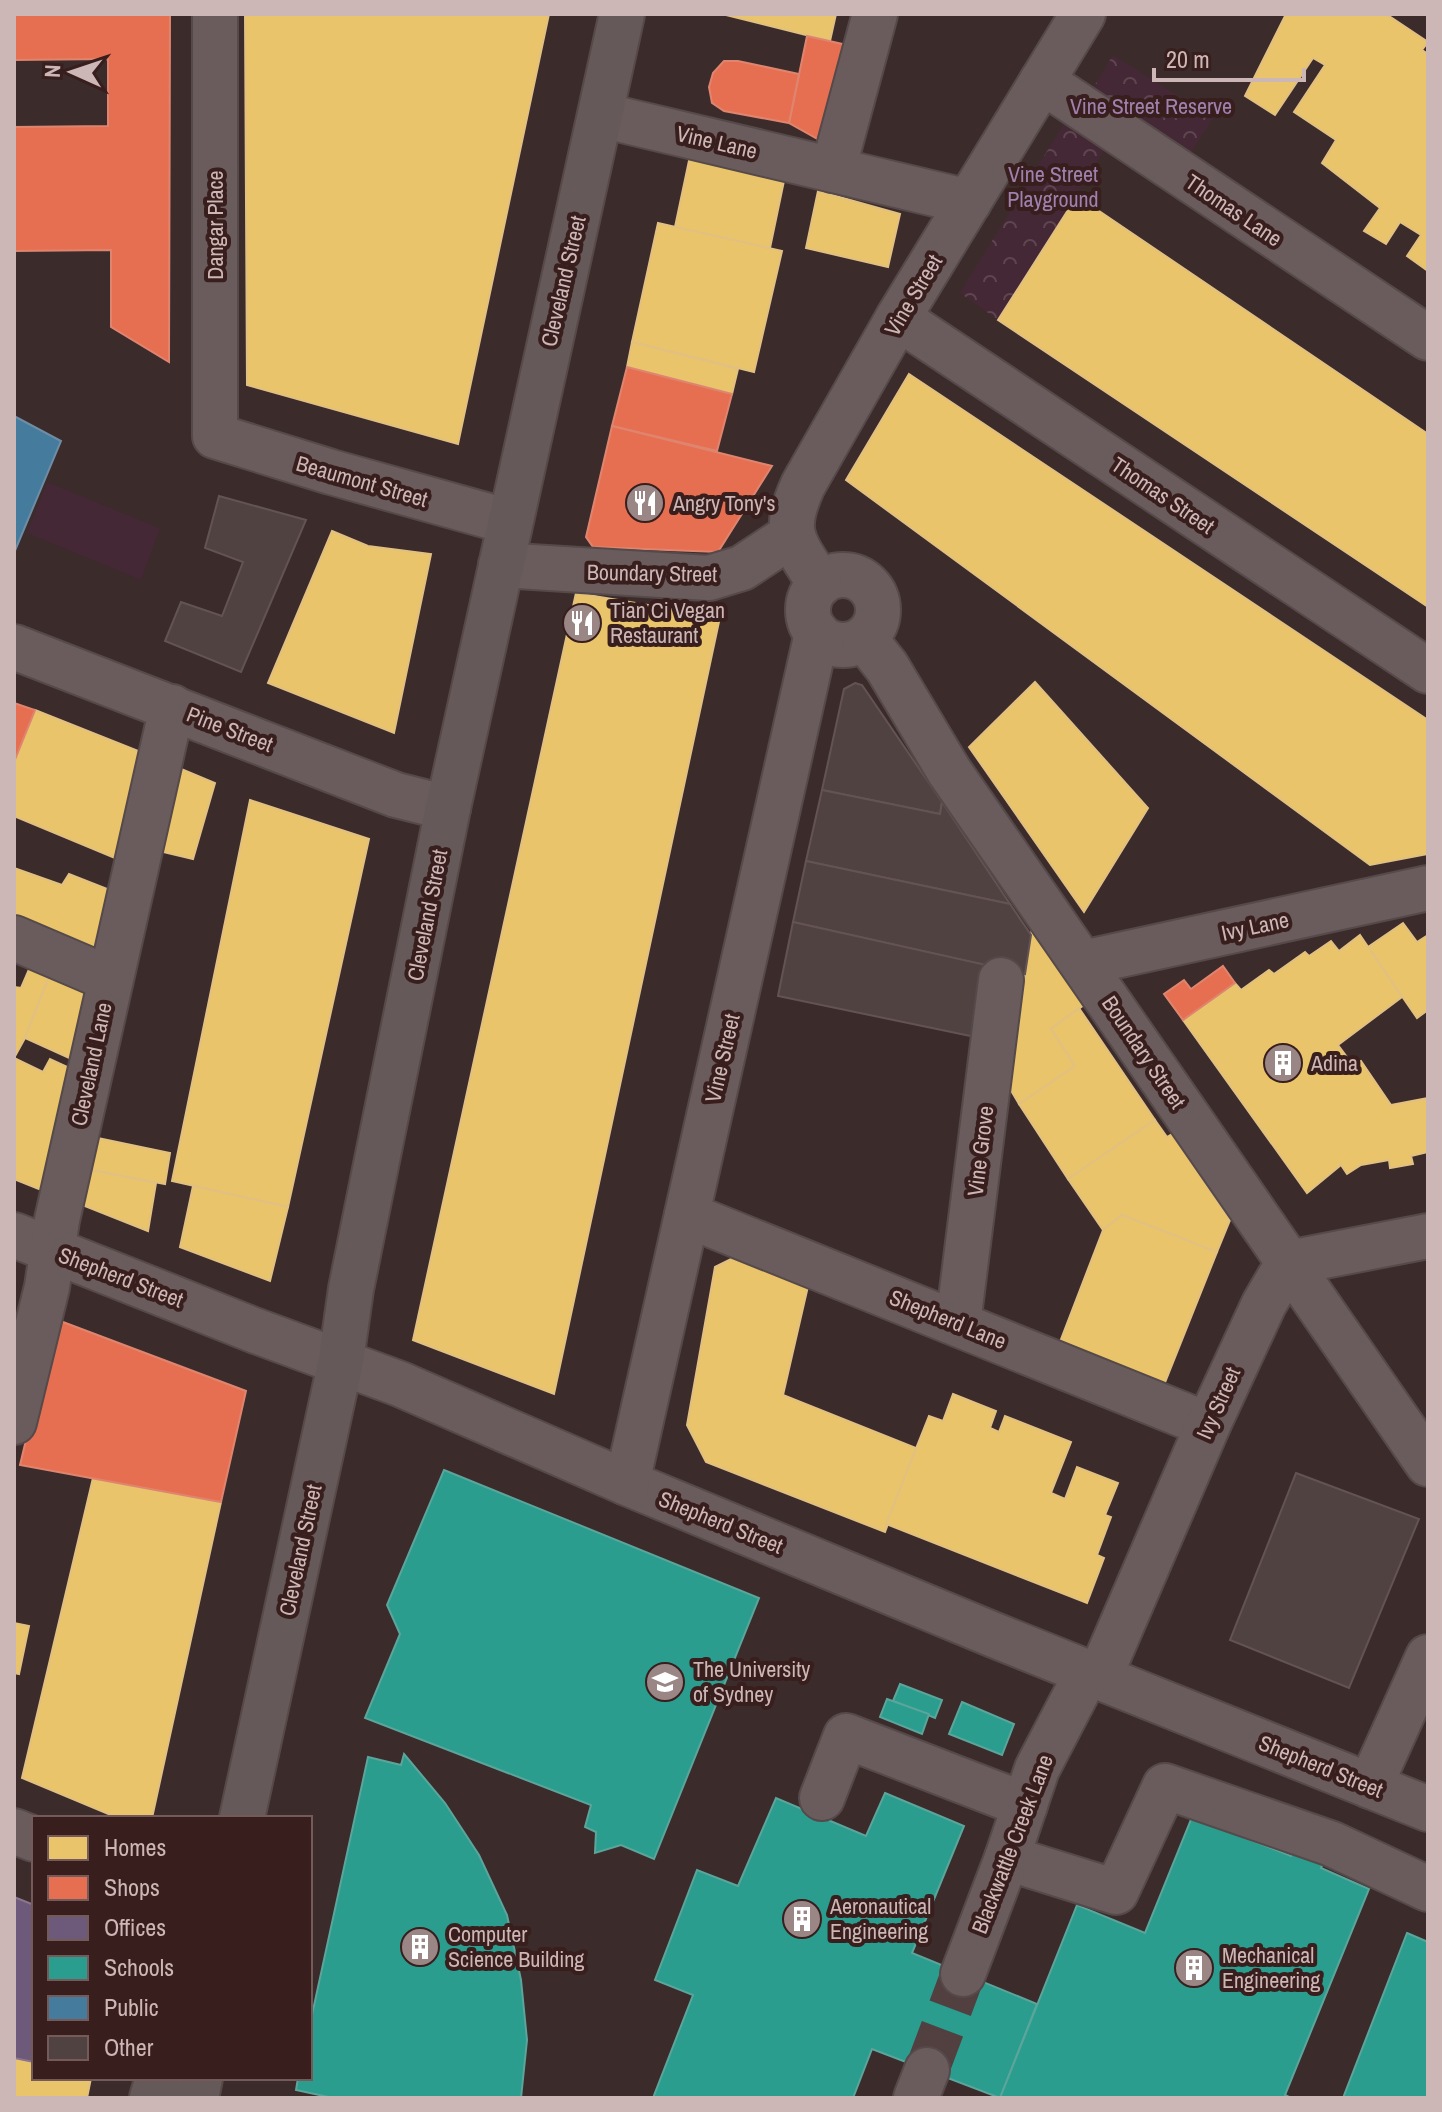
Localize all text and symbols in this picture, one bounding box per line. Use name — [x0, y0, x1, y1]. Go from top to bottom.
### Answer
north arrow — [32, 32, 112, 112]
scale bar — [1154, 32, 1304, 82]
text: 20 m — [1166, 43, 1210, 75]
text: N — [37, 64, 67, 78]
park label: Vine Street Reserve — [1070, 91, 1232, 121]
street label: Vine Lane — [674, 118, 760, 166]
park label: Vine Street Playground — [1007, 159, 1099, 214]
street label: Thomas Lane — [1180, 167, 1288, 253]
street label: Dangar Place — [200, 170, 230, 280]
street label: Cleveland Street — [533, 213, 593, 349]
street label: Vine Street — [877, 249, 949, 341]
street label: Beaumont Street — [293, 448, 431, 514]
street label: Thomas Street — [1106, 449, 1220, 541]
restaurant icon: Angry Tony's — [624, 482, 666, 524]
place label: Angry Tony's — [672, 488, 775, 518]
street label: Boundary Street — [587, 557, 717, 589]
place label: Tian Ci Vegan Restaurant — [610, 595, 725, 650]
restaurant icon: Tian Ci Vegan Restaurant — [561, 602, 603, 644]
street label: Pine Street — [182, 699, 278, 759]
street label: Cleveland Street — [400, 847, 454, 983]
street label: Ivy Lane — [1219, 904, 1291, 948]
street label: Boundary Street — [1095, 990, 1193, 1114]
street label: Cleveland Lane — [63, 1000, 119, 1128]
street label: Vine Street — [697, 1011, 747, 1105]
building icon: Adina — [1262, 1042, 1304, 1084]
place label: Adina — [1310, 1048, 1358, 1078]
street label: Vine Grove — [960, 1104, 1000, 1198]
street label: Shepherd Street — [54, 1239, 188, 1315]
street label: Shepherd Lane — [885, 1282, 1011, 1356]
street label: Ivy Street — [1189, 1362, 1247, 1444]
street label: Cleveland Street — [271, 1482, 329, 1618]
street label: Shepherd Street — [654, 1483, 788, 1561]
place label: The University of Sydney — [693, 1654, 810, 1709]
school or university icon: The University of Sydney — [644, 1661, 686, 1703]
street label: Shepherd Street — [1254, 1727, 1388, 1805]
street label: Blackwattle Creek Lane — [964, 1750, 1060, 1938]
legend — [32, 1816, 312, 2080]
text: Homes — [104, 1831, 166, 1863]
text: Shops — [104, 1871, 160, 1903]
place label: Aeronautical Engineering — [829, 1891, 931, 1946]
building icon: Aeronautical Engineering — [781, 1898, 823, 1940]
text: Offices — [104, 1911, 166, 1943]
place label: Computer Science Building — [448, 1919, 584, 1974]
building icon: Computer Science Building — [399, 1926, 441, 1968]
place label: Mechanical Engineering — [1222, 1940, 1320, 1995]
building icon: Mechanical Engineering — [1173, 1947, 1215, 1989]
text: Schools — [104, 1951, 174, 1983]
text: Public — [104, 1991, 159, 2023]
text: Other — [104, 2031, 154, 2063]

